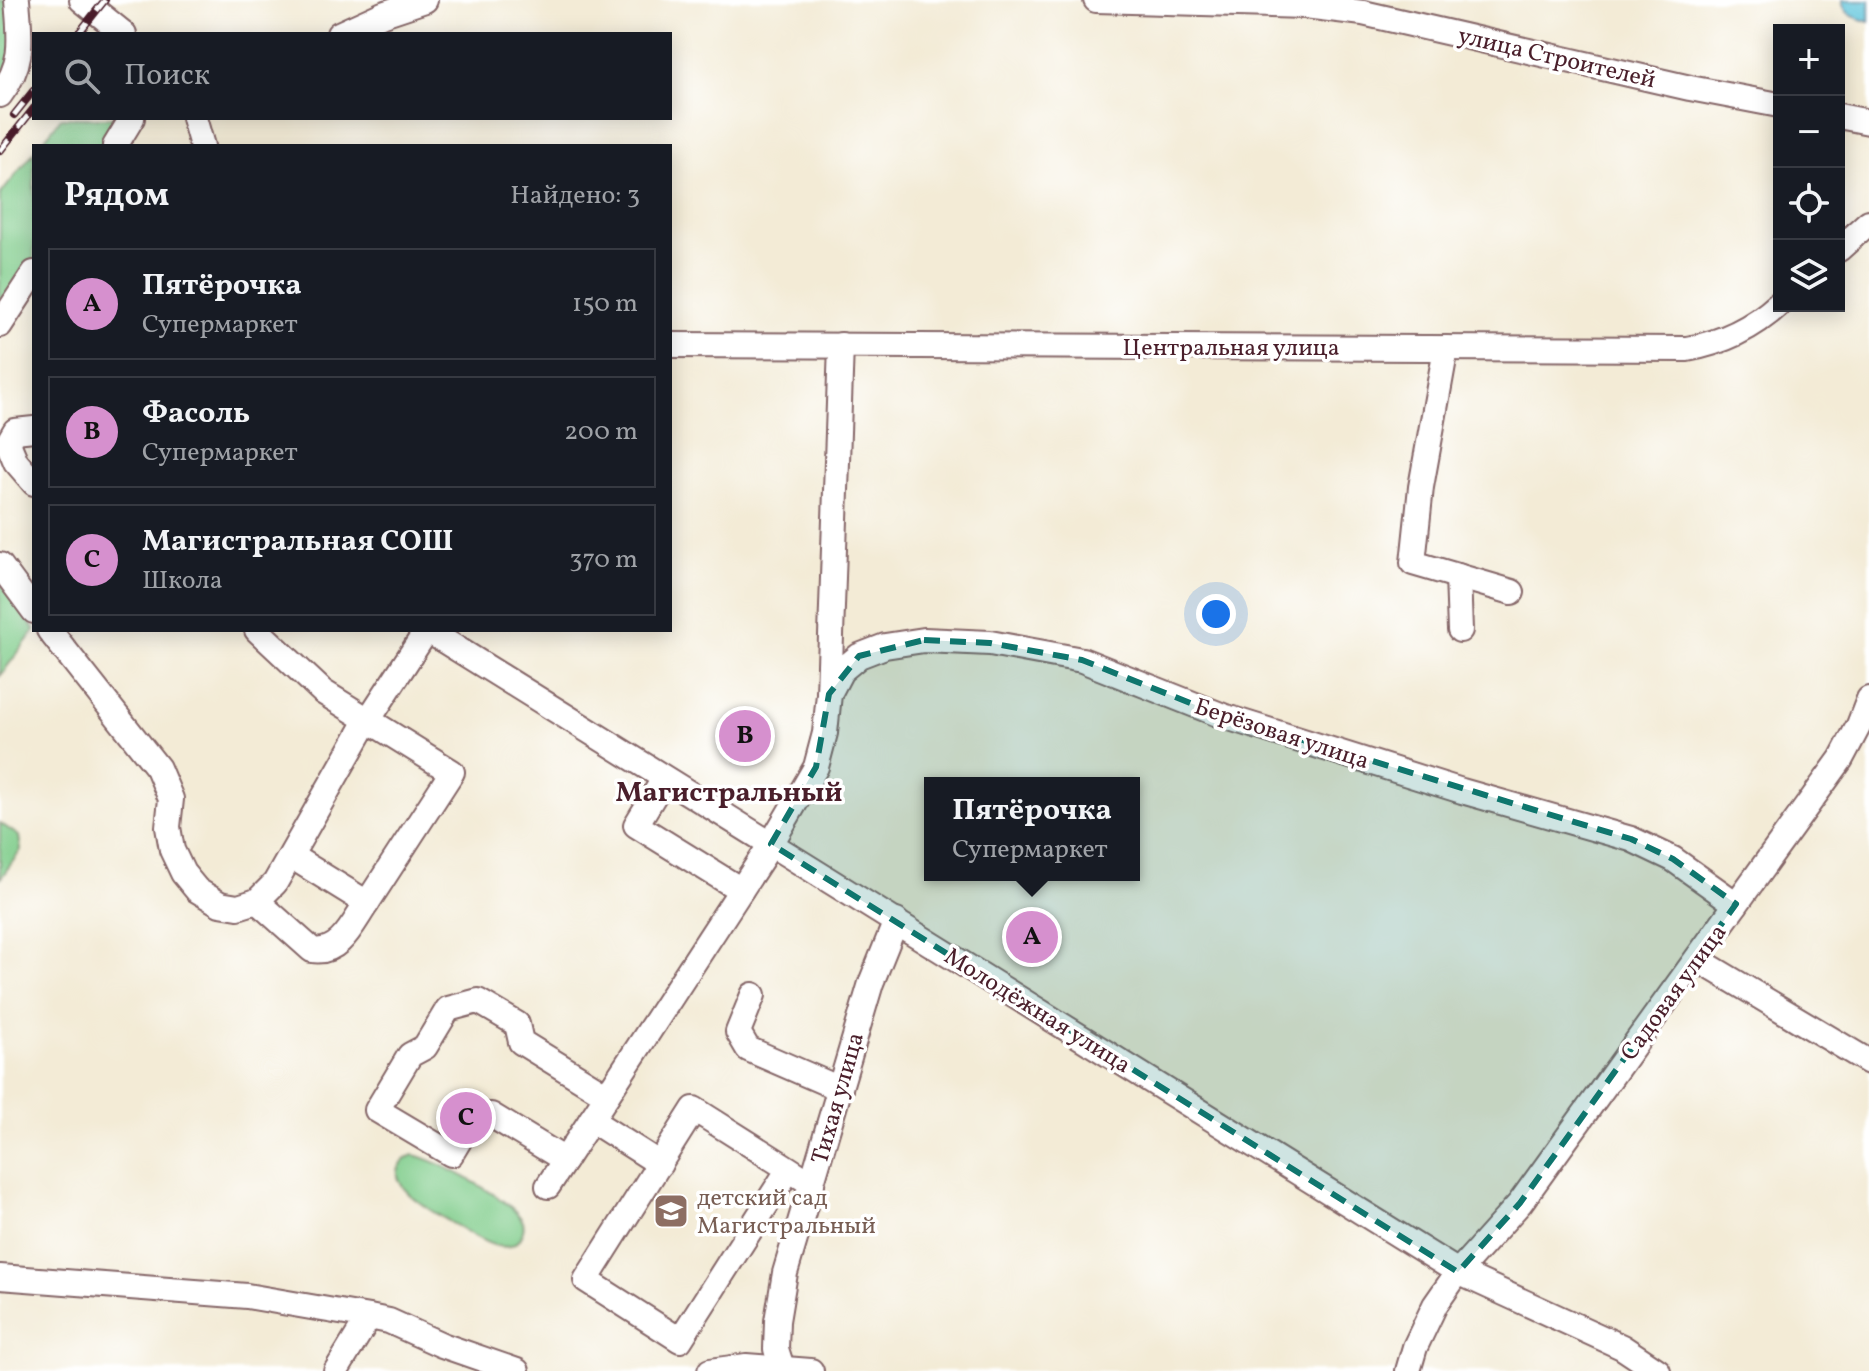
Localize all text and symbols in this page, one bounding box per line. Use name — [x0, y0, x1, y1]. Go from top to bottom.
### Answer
street label: улица Строителей — [1454, 20, 1659, 98]
map controls — [1773, 24, 1845, 312]
button: + — [1773, 24, 1845, 96]
search box — [32, 32, 672, 120]
icon: search — [60, 54, 104, 98]
text: Поиск — [124, 55, 210, 97]
button: − — [1773, 96, 1845, 168]
button: locate — [1773, 168, 1845, 240]
text: Рядом — [64, 173, 169, 220]
text: Найдено: 3 — [510, 178, 640, 214]
button: layers — [1773, 240, 1845, 312]
text: Пятёрочка — [142, 265, 302, 307]
text: A — [83, 286, 101, 322]
text: 150 m — [572, 286, 638, 322]
text: Супермаркет — [142, 307, 298, 343]
street label: Центральная улица — [1122, 332, 1340, 366]
text: Фасоль — [142, 393, 250, 435]
text: B — [83, 414, 101, 450]
text: 200 m — [564, 414, 638, 450]
text: Супермаркет — [142, 435, 298, 471]
text: Магистральная СОШ — [142, 521, 453, 563]
text: C — [84, 542, 100, 578]
text: 370 m — [569, 542, 638, 578]
text: Школа — [142, 563, 223, 599]
your location — [1196, 594, 1236, 634]
street label: Берёзовая улица — [1190, 691, 1373, 779]
pin: B — [719, 706, 771, 766]
district label: Магистральный — [616, 774, 842, 813]
popup — [924, 777, 1140, 881]
text: Пятёрочка — [952, 790, 1112, 832]
text: Супермаркет — [952, 832, 1108, 868]
pin: A — [1006, 907, 1058, 967]
street label: Садовая улица — [1613, 918, 1736, 1068]
street label: Молодёжная улица — [937, 940, 1137, 1083]
street label: Тихая улица — [804, 1029, 874, 1168]
pin: C — [440, 1088, 492, 1148]
place label: детский сад Магистральный — [697, 1182, 876, 1244]
school or university icon: детский сад Магистральный — [652, 1192, 690, 1230]

